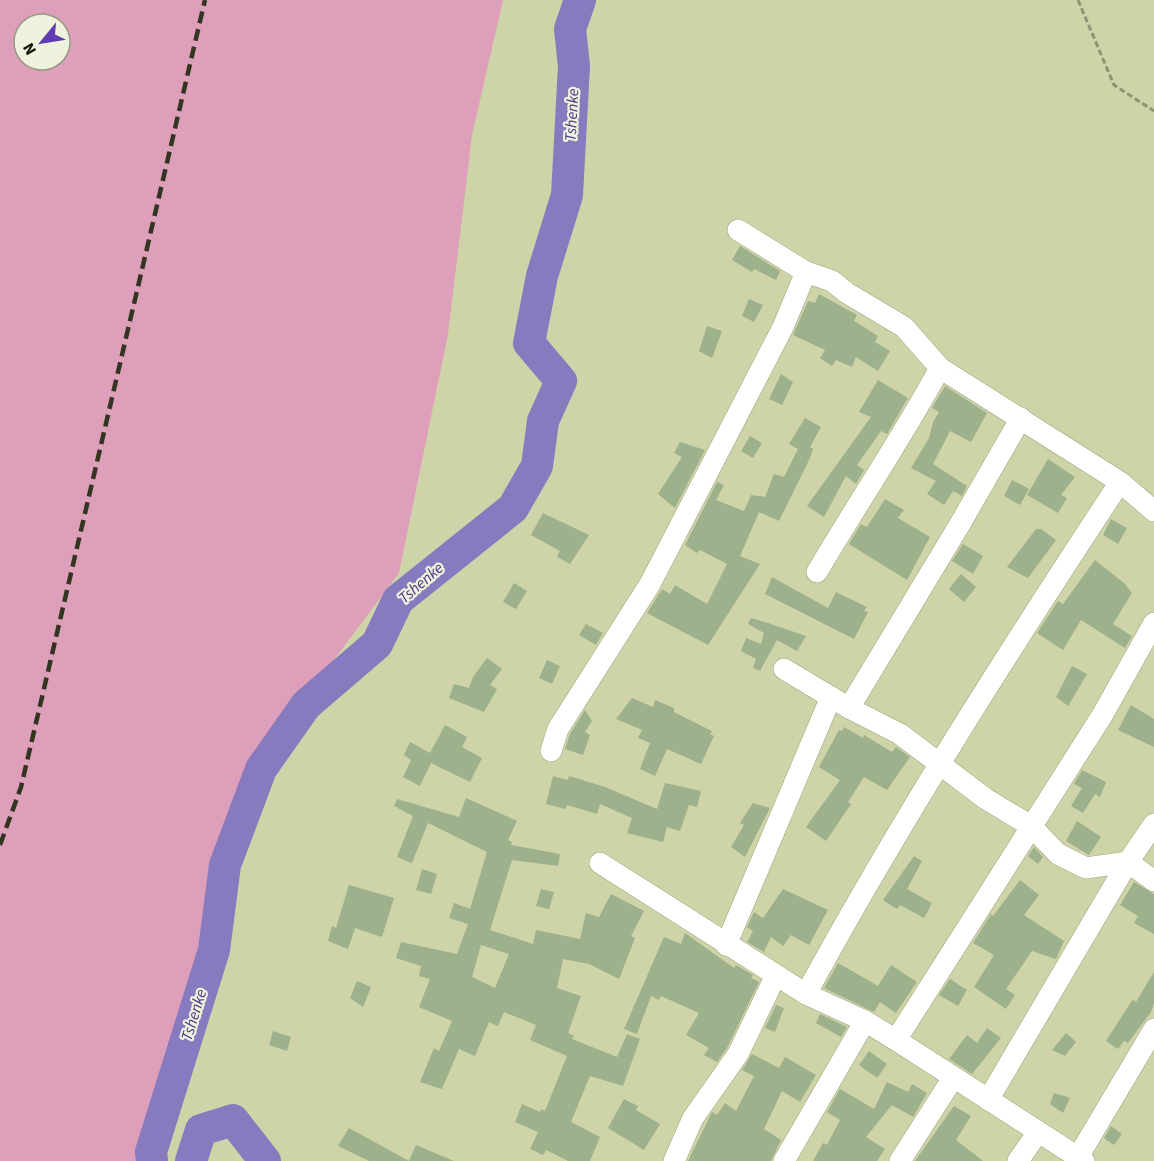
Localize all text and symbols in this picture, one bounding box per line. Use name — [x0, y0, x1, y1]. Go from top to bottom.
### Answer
north arrow — [12, 12, 72, 72]
text: N — [18, 39, 42, 59]
water label: Tshenke — [560, 88, 584, 142]
water label: Tshenke — [394, 557, 448, 609]
water label: Tshenke — [176, 986, 212, 1044]

